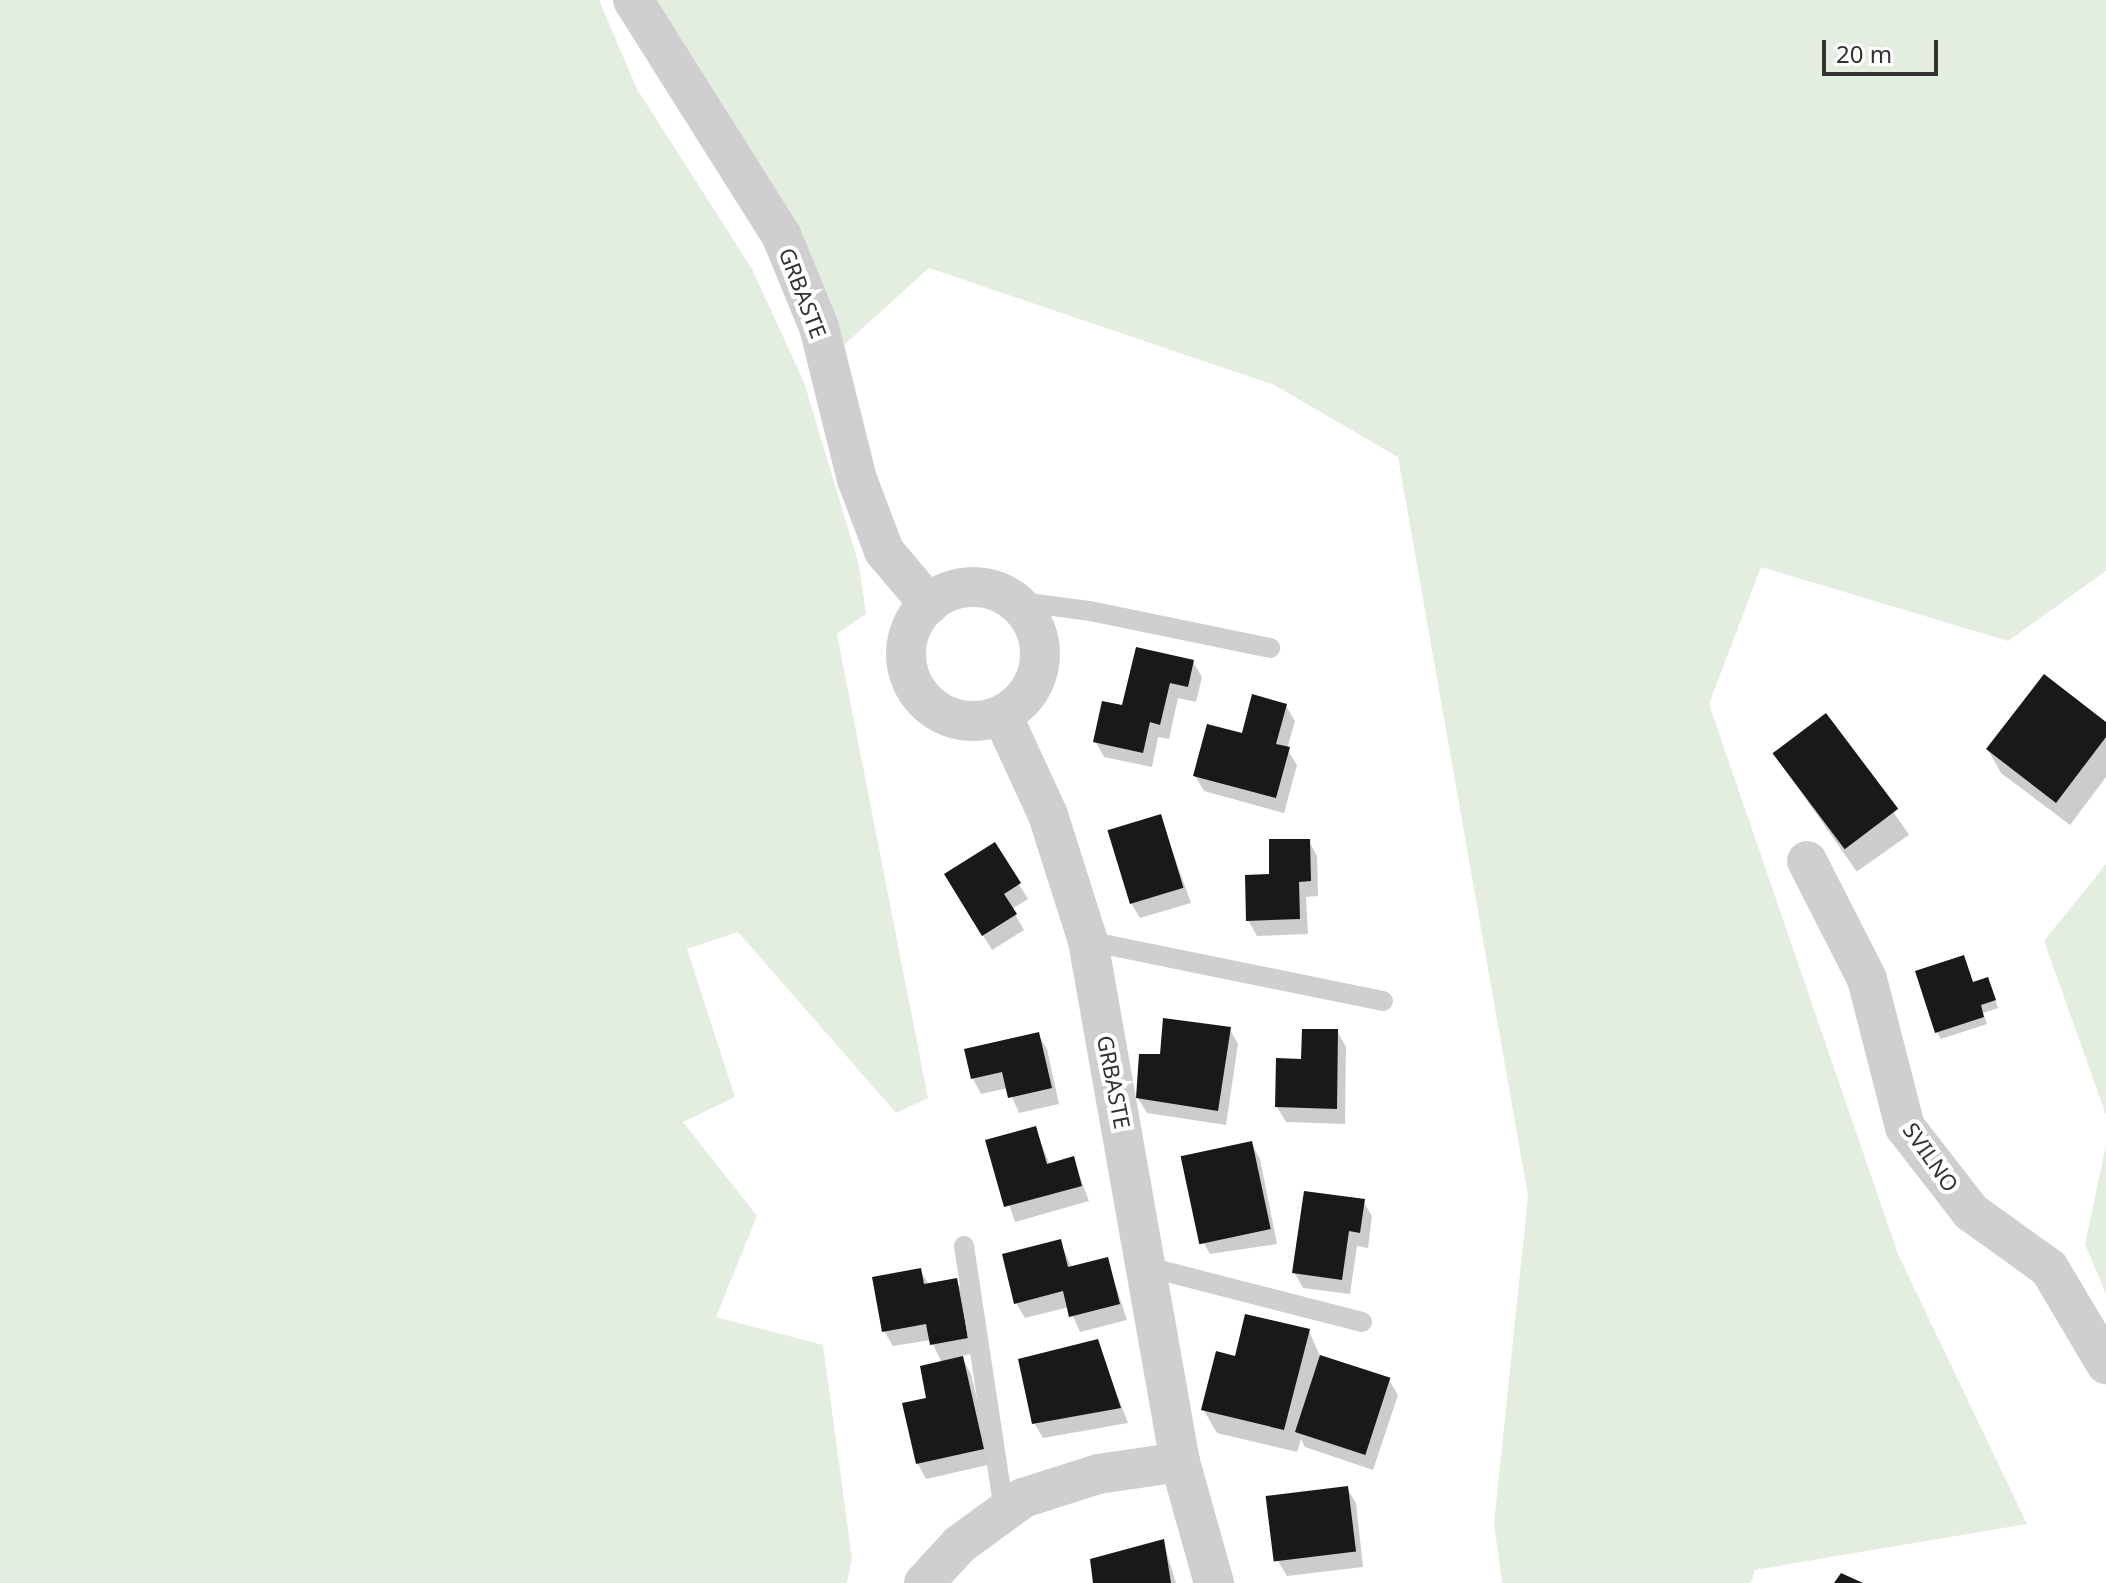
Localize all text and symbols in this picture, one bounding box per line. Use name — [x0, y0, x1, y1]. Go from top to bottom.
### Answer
scale bar — [1826, 24, 1942, 74]
text: 20 m — [1836, 37, 1892, 70]
street label: GRBASTE — [774, 244, 832, 342]
street label: GRBASTE — [1092, 1033, 1136, 1131]
street label: SVILNO — [1898, 1117, 1964, 1197]

